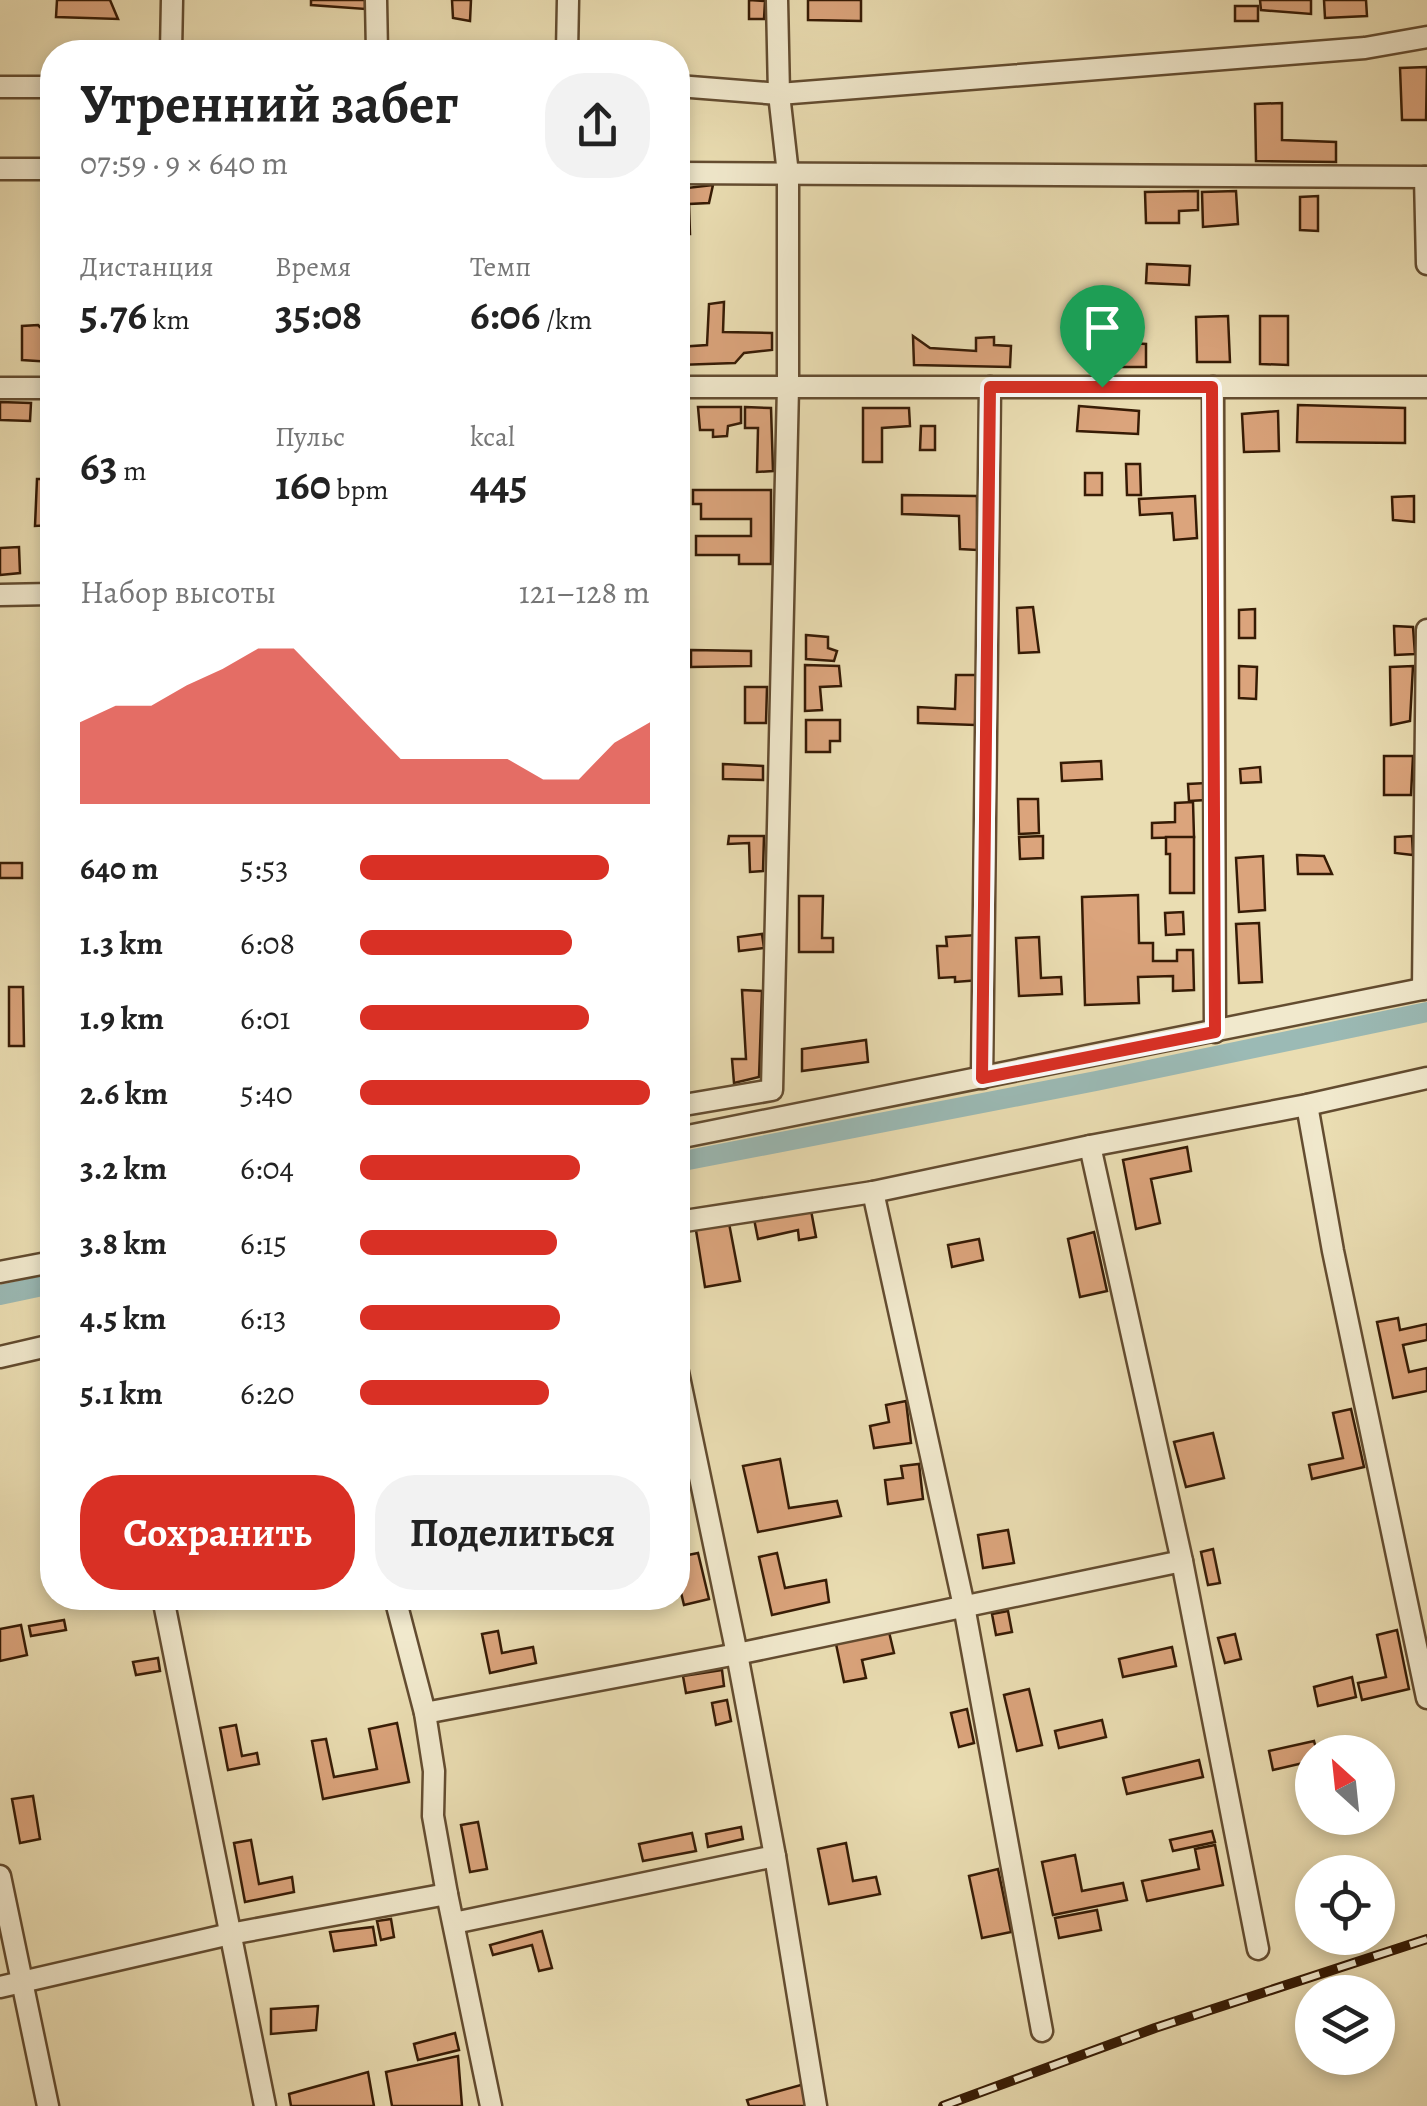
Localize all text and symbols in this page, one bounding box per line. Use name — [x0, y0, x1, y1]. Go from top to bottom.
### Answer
text: Утренний забег — [80, 66, 458, 141]
button: share — [545, 73, 650, 178]
text: 07:59 · 9 × 640 m — [80, 141, 288, 185]
text: Дистанция — [80, 248, 214, 286]
text: Время — [275, 248, 351, 286]
text: Темп — [470, 248, 531, 286]
pin — [1060, 285, 1145, 388]
text: 5.76 — [80, 286, 147, 343]
text: 35:08 — [275, 286, 362, 343]
text: 6:06 — [470, 286, 540, 343]
icon: arrive — [1075, 300, 1130, 355]
text: km — [147, 301, 190, 339]
text: /km — [540, 301, 592, 339]
text: Пульс — [275, 418, 345, 456]
text: kcal — [470, 418, 515, 456]
text: 63 — [80, 437, 118, 494]
text: m — [118, 452, 147, 490]
text: 160 — [275, 456, 331, 513]
text: 445 — [470, 456, 527, 513]
text: bpm — [331, 471, 389, 509]
text: Набор высоты — [80, 570, 276, 614]
text: 121–128 m — [519, 570, 650, 614]
text: 640 m — [80, 846, 158, 890]
text: 5:53 — [240, 846, 288, 890]
text: 1.3 km — [80, 921, 163, 965]
text: 6:08 — [240, 921, 295, 965]
text: 1.9 km — [80, 996, 164, 1040]
text: 6:01 — [240, 996, 290, 1040]
text: 2.6 km — [80, 1071, 168, 1115]
text: 5:40 — [240, 1071, 293, 1115]
text: 3.2 km — [80, 1146, 167, 1190]
text: 6:04 — [240, 1146, 294, 1190]
text: 3.8 km — [80, 1221, 167, 1265]
text: 6:15 — [240, 1221, 287, 1265]
text: 4.5 km — [80, 1296, 166, 1340]
text: 6:13 — [240, 1296, 287, 1340]
text: 5.1 km — [80, 1371, 163, 1415]
text: 6:20 — [240, 1371, 295, 1415]
button: Сохранить — [80, 1475, 355, 1590]
button: Поделиться — [375, 1475, 650, 1590]
north arrow — [1295, 1735, 1395, 1835]
map controls — [1295, 1735, 1395, 2075]
button: locate — [1295, 1855, 1395, 1955]
button: layers — [1295, 1975, 1395, 2075]

